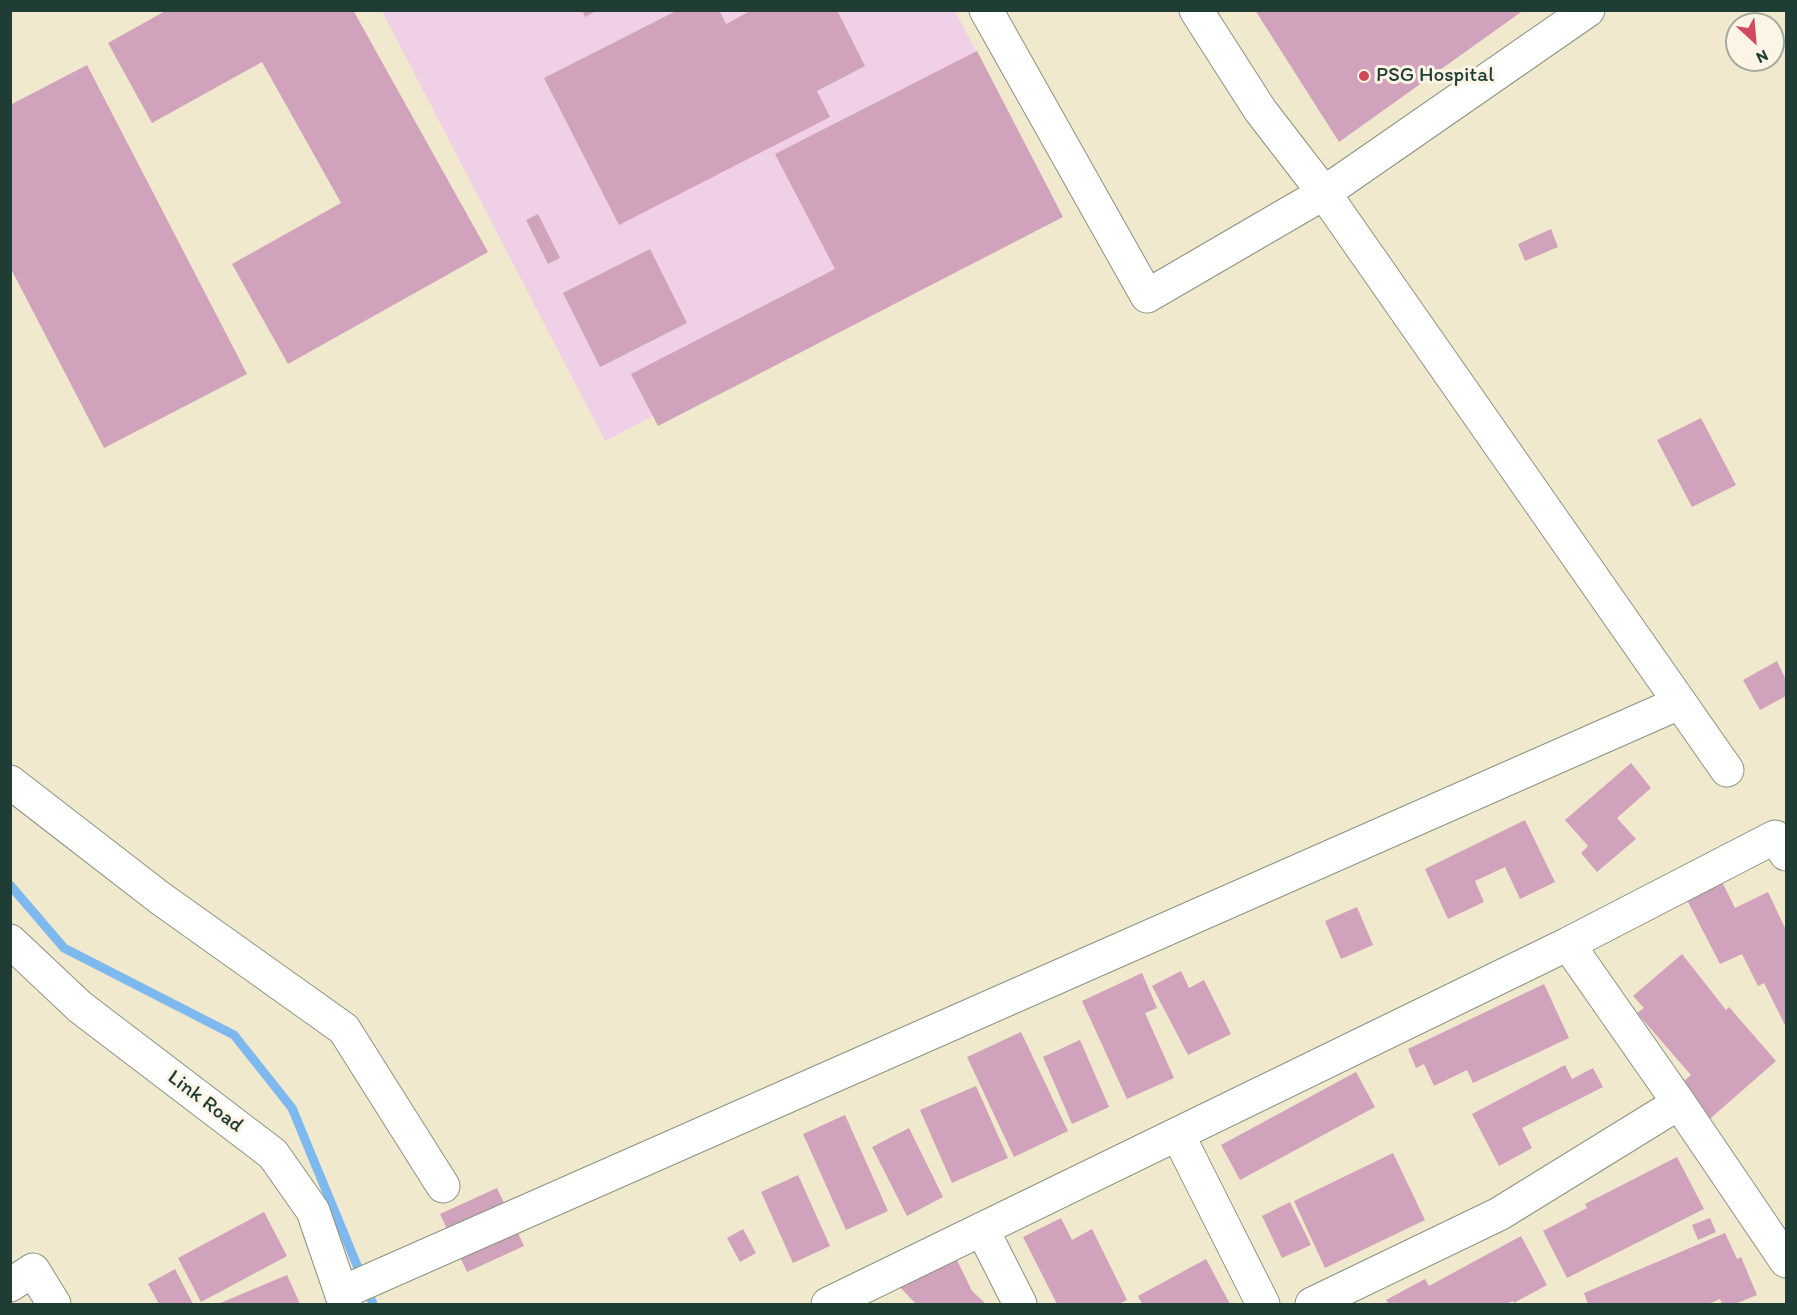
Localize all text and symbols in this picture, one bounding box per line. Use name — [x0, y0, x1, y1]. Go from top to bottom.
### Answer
north arrow — [1725, 12, 1785, 72]
text: N — [1753, 46, 1771, 68]
place label: PSG Hospital — [1376, 63, 1494, 89]
marker: PSG Hospital — [1357, 69, 1371, 83]
street label: Link Road — [162, 1065, 248, 1139]

